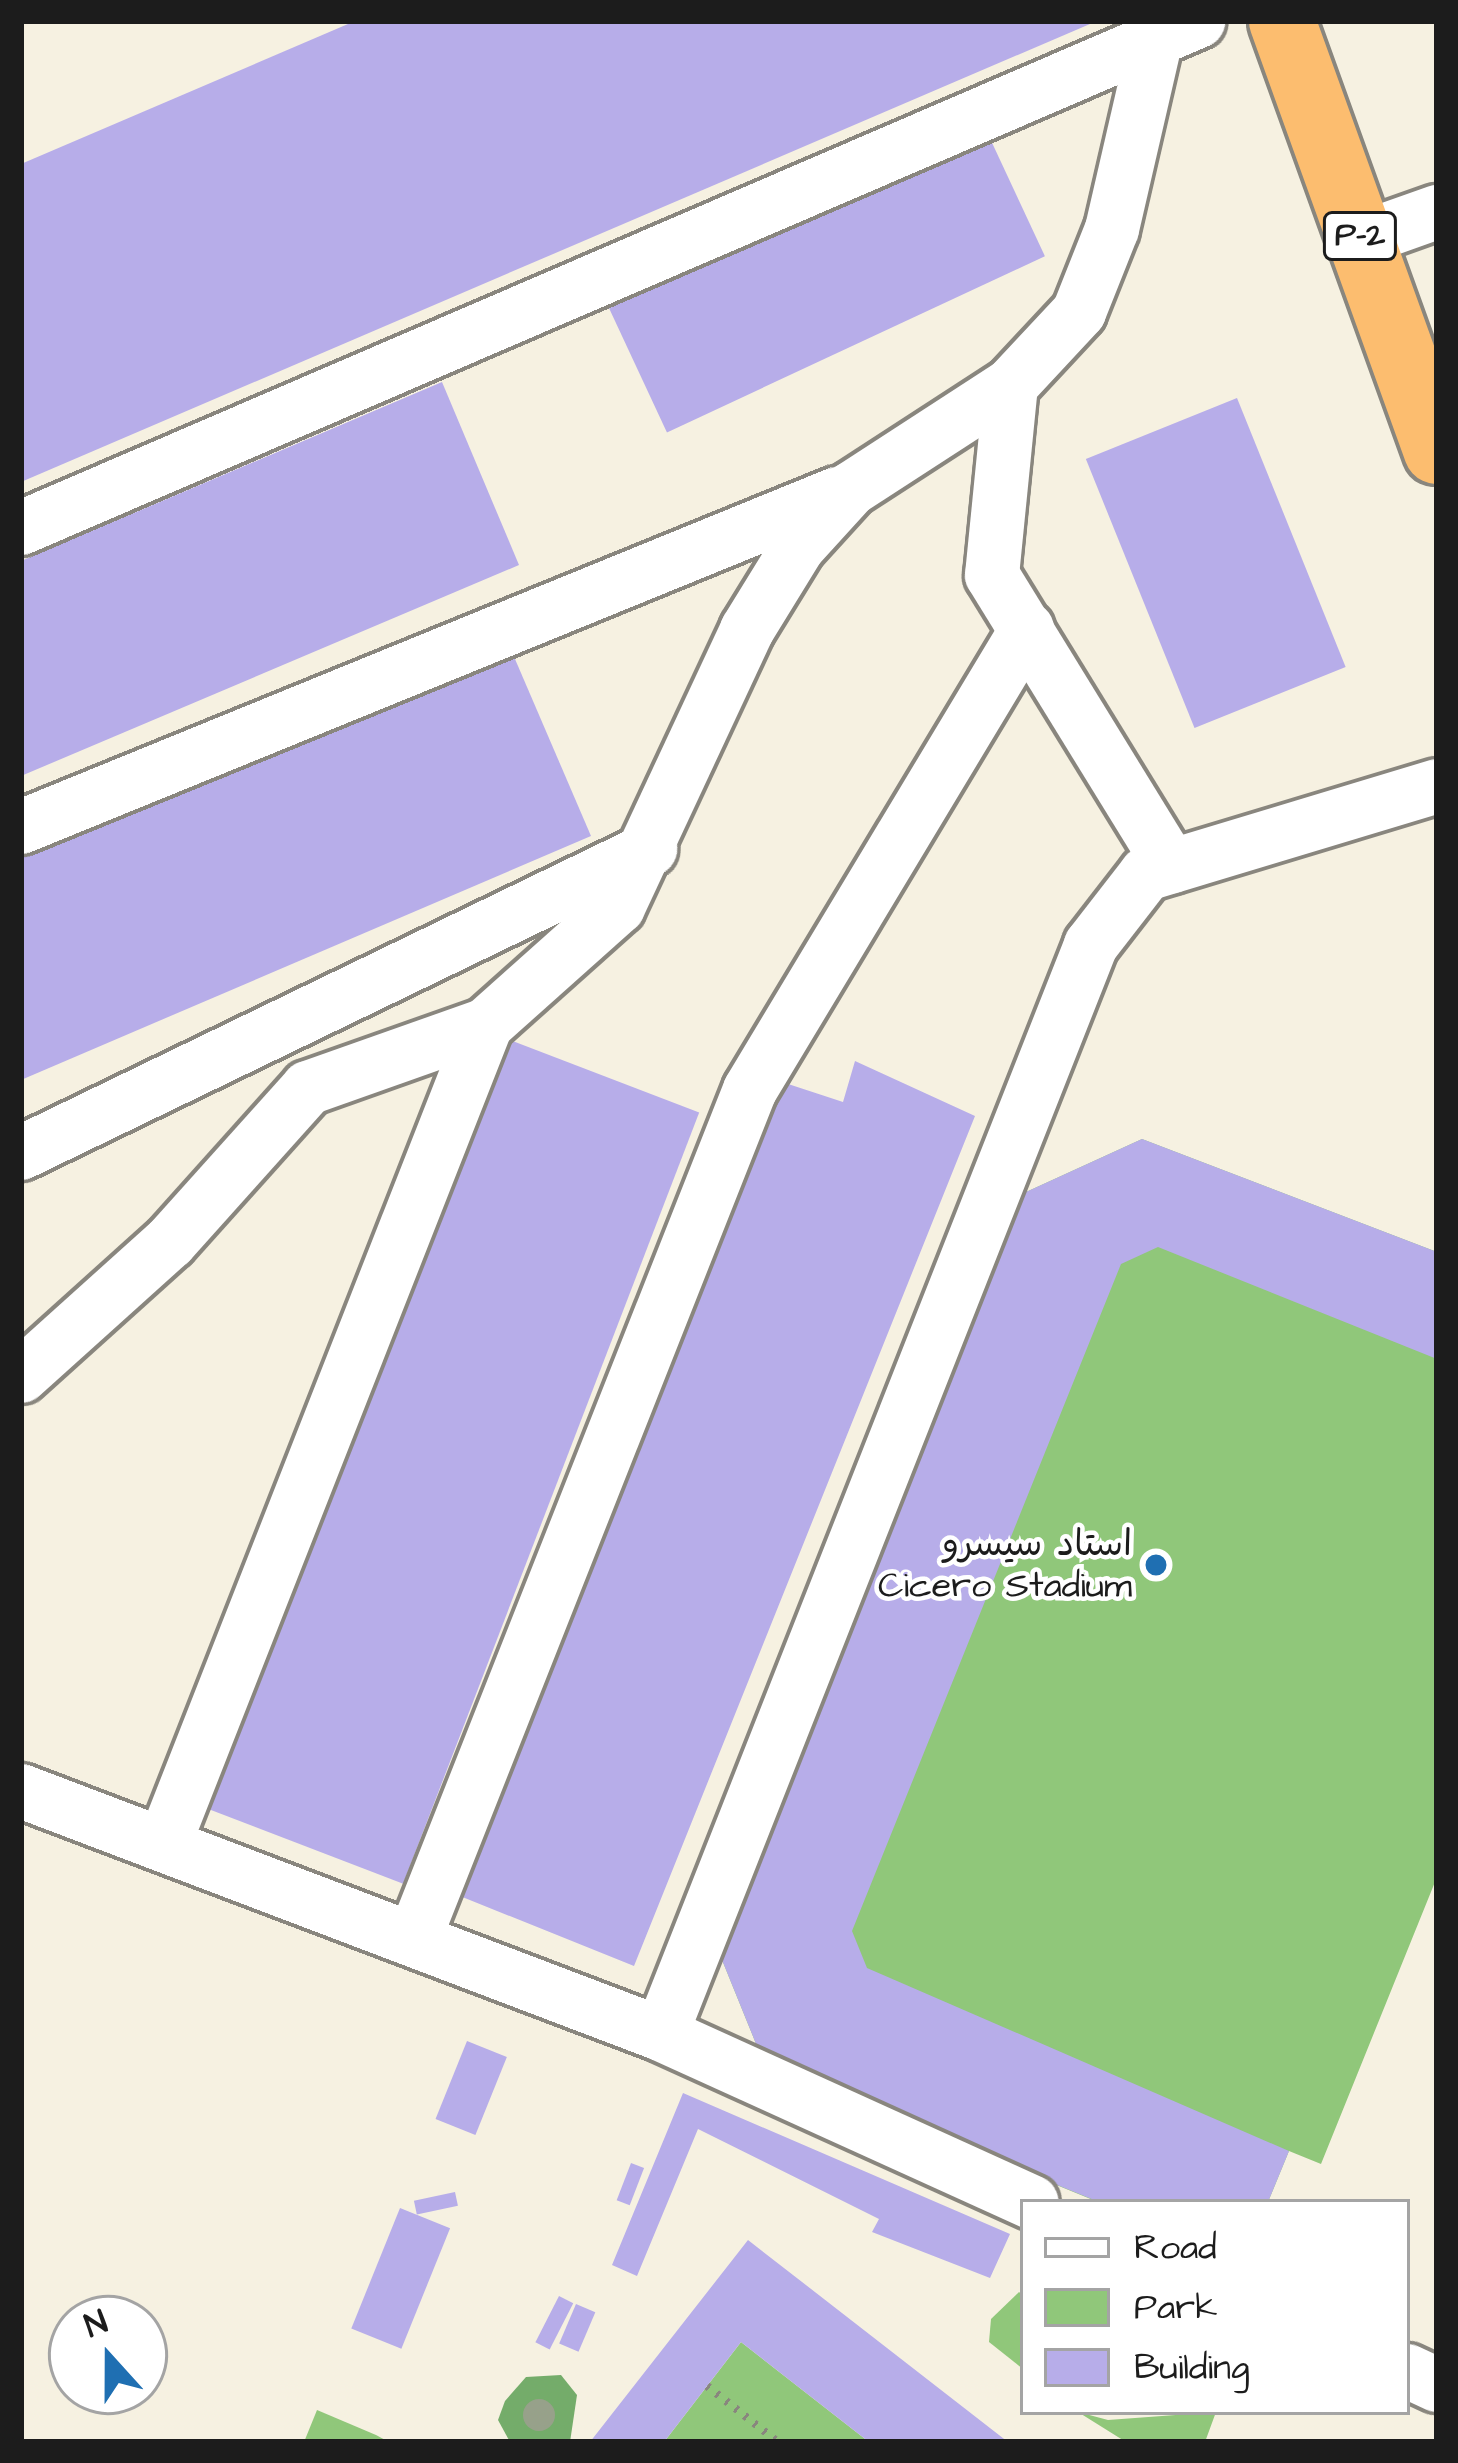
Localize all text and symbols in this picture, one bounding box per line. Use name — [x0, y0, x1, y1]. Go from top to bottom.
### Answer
road number: P-2 — [1321, 209, 1399, 263]
place label: استاد سيسرو Cicero Stadium — [878, 1522, 1132, 1607]
marker: استاد سيسرو Cicero Stadium — [1143, 1552, 1169, 1578]
legend — [1020, 2199, 1410, 2415]
text: Road — [1134, 2222, 1217, 2273]
text: Park — [1134, 2282, 1217, 2333]
north arrow — [48, 2295, 168, 2415]
text: N — [78, 2299, 114, 2349]
text: Building — [1134, 2342, 1249, 2393]

